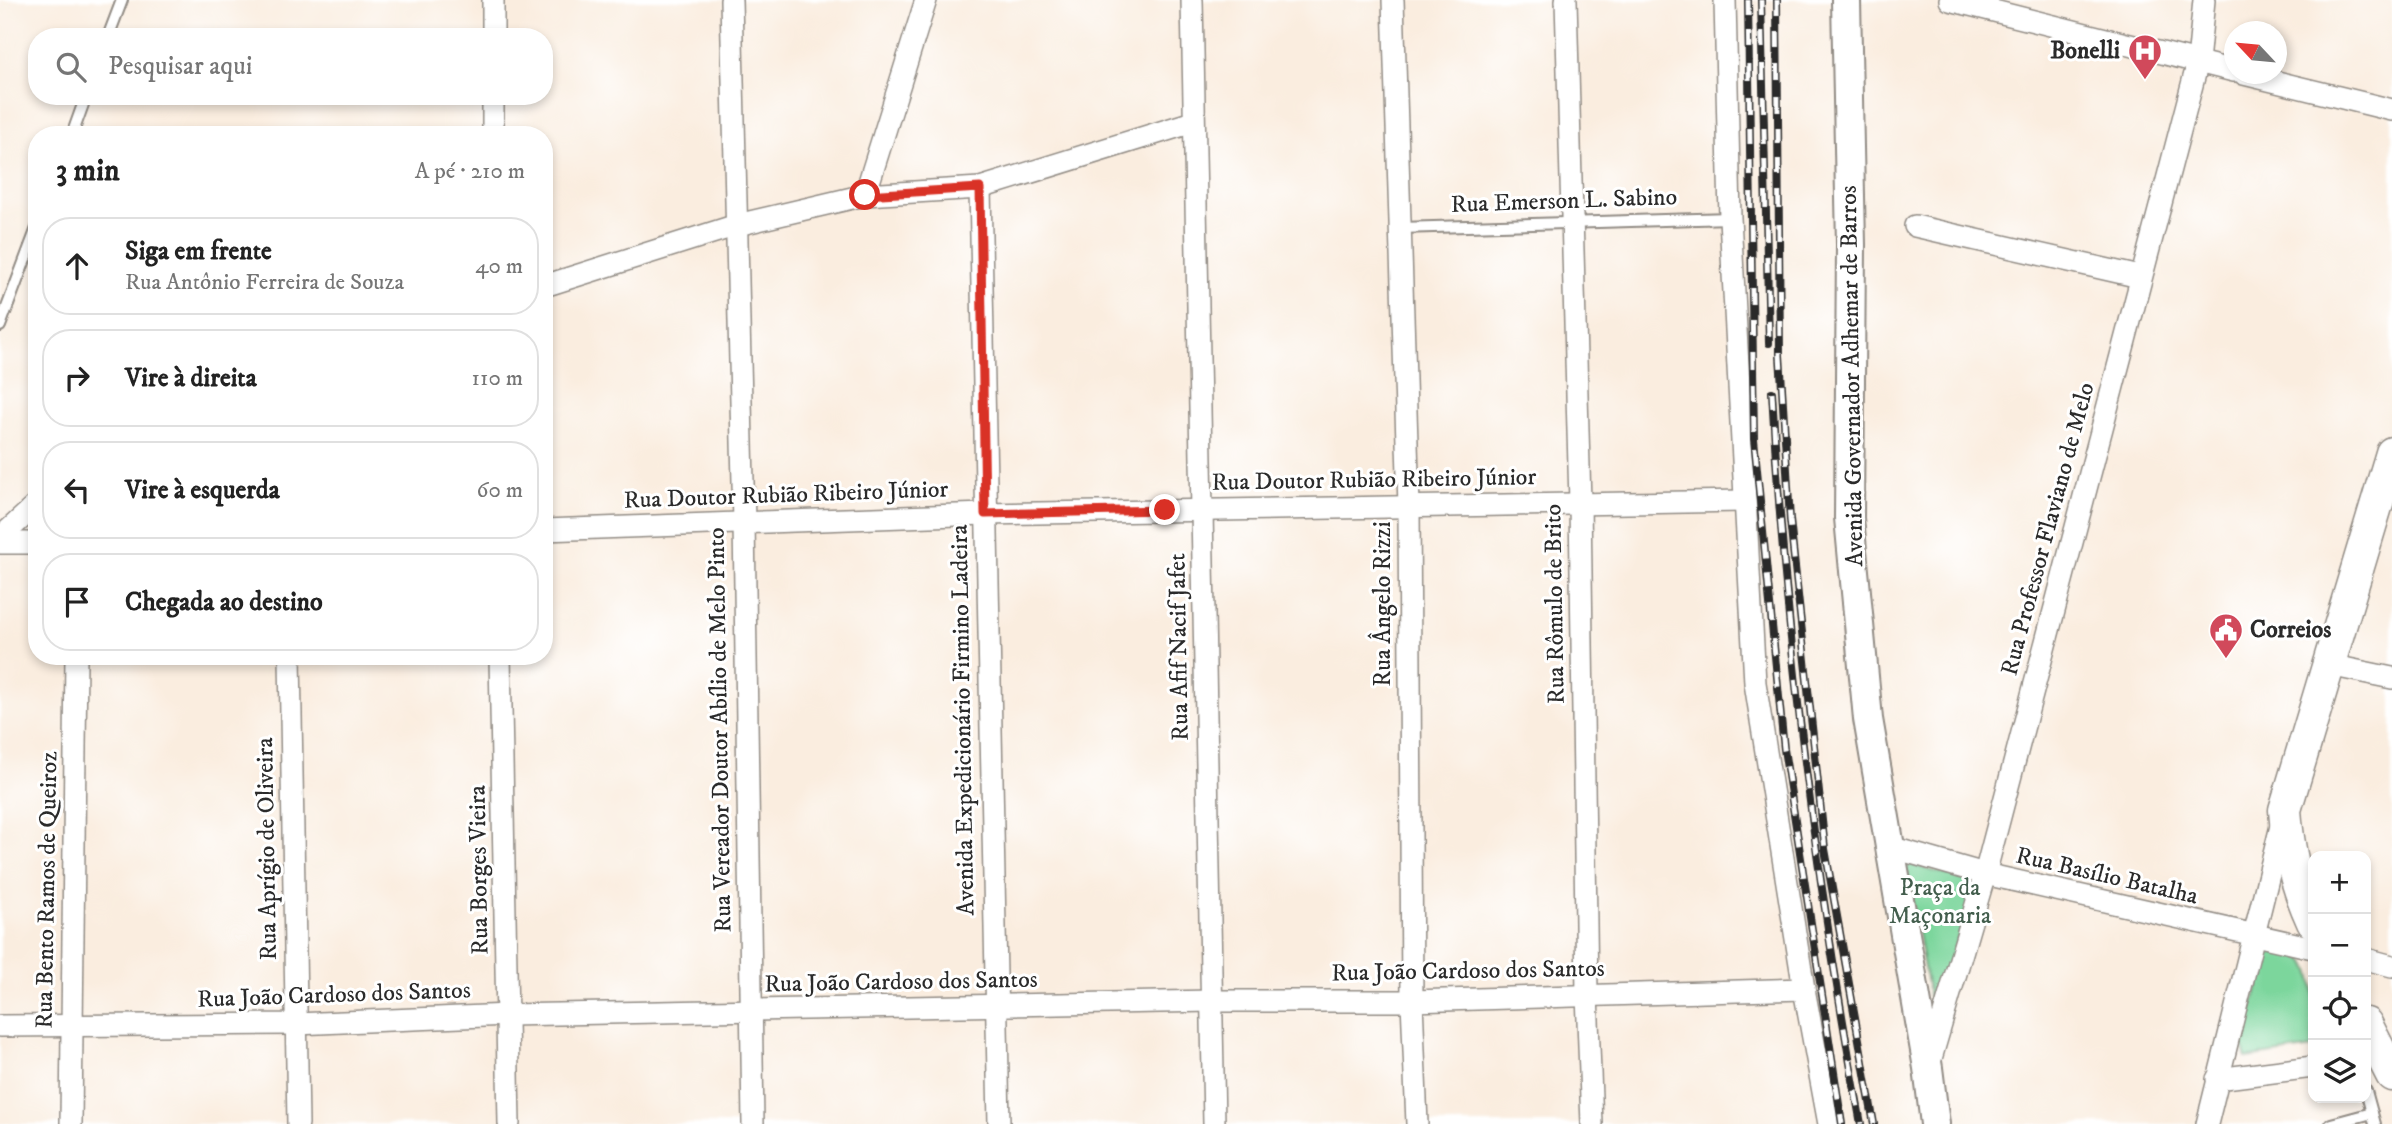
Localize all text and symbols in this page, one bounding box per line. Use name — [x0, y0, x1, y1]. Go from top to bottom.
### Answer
north arrow — [2224, 21, 2287, 84]
search box — [28, 28, 553, 105]
hospital icon: Bonelli — [2126, 32, 2164, 81]
place label: Bonelli — [2050, 36, 2120, 66]
icon: search — [52, 48, 90, 86]
text: Pesquisar aqui — [108, 50, 252, 83]
text: 3 min — [56, 153, 120, 190]
text: A pé · 210 m — [415, 157, 525, 186]
route start — [849, 179, 880, 210]
street label: Rua Emerson L. Sabino — [1450, 182, 1678, 220]
street label: Avenida Governador Adhemar de Barros — [1834, 185, 1870, 567]
text: Siga em frente — [125, 235, 272, 268]
icon: ahead — [58, 247, 96, 285]
text: 40 m — [475, 252, 523, 281]
text: Rua Antônio Ferreira de Souza — [125, 268, 404, 297]
icon: right — [58, 359, 96, 397]
text: Vire à direita — [125, 362, 257, 395]
text: 110 m — [472, 364, 523, 393]
street label: Rua Professor Flaviano de Melo — [1994, 379, 2102, 679]
street label: Rua Doutor Rubião Ribeiro Júnior — [1211, 462, 1537, 498]
icon: left — [58, 471, 96, 509]
text: Vire à esquerda — [125, 474, 280, 507]
street label: Rua Doutor Rubião Ribeiro Júnior — [623, 474, 949, 516]
text: 60 m — [476, 476, 523, 505]
route end — [1149, 494, 1180, 525]
street label: Rua Rômulo de Brito — [1538, 504, 1572, 704]
street label: Rua Ângelo Rizzi — [1367, 521, 1398, 687]
street label: Avenida Expedicionário Firmino Ladeira — [945, 523, 981, 916]
street label: Rua Vereador Doutor Abílio de Melo Pinto — [701, 527, 739, 933]
street label: Rua Afif Nacif Jafet — [1162, 553, 1196, 741]
icon: arrive — [58, 583, 96, 621]
text: Chegada ao destino — [125, 586, 323, 619]
public building icon: Correios — [2207, 611, 2245, 660]
place label: Correios — [2250, 615, 2331, 645]
street label: Rua Aprígio de Oliveira — [250, 736, 284, 961]
street label: Rua Bento Ramos de Queiroz — [30, 750, 64, 1029]
street label: Rua Borges Vieira — [463, 784, 495, 955]
street label: Rua Basílio Batalha — [2013, 840, 2202, 912]
map controls — [2308, 851, 2371, 1103]
button: + — [2308, 851, 2371, 914]
park label: Praça da Maçonaria — [1889, 873, 1992, 931]
button: − — [2308, 914, 2371, 977]
street label: Rua João Cardoso dos Santos — [1331, 954, 1605, 988]
street label: Rua João Cardoso dos Santos — [764, 965, 1038, 999]
street label: Rua João Cardoso dos Santos — [197, 975, 471, 1015]
button: locate — [2308, 977, 2371, 1040]
button: layers — [2308, 1040, 2371, 1103]

